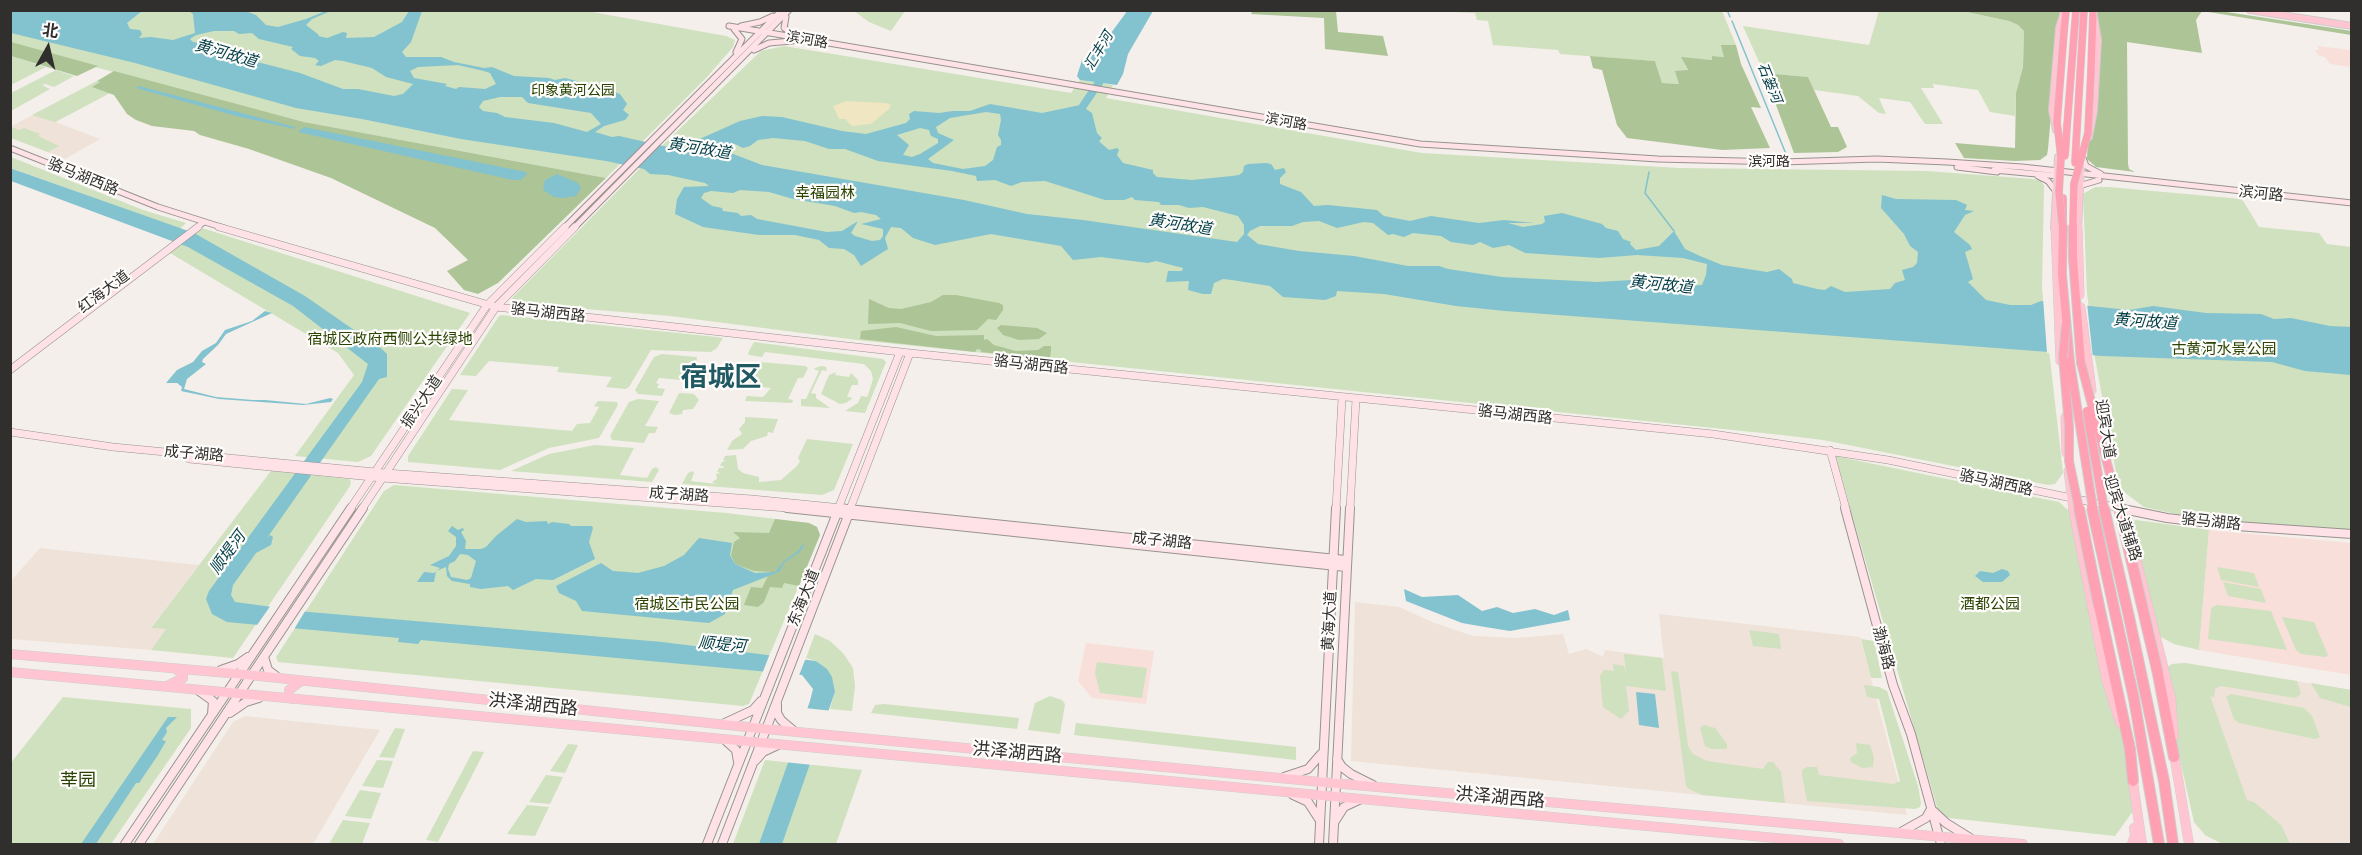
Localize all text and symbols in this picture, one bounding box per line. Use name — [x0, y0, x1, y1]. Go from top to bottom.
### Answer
north arrow — [18, 18, 78, 78]
text: 北 — [41, 19, 60, 41]
street label: 滨河路 — [785, 28, 829, 52]
water label: 汇丰河 — [1081, 29, 1117, 73]
water label: 黄河故道 — [193, 36, 259, 72]
water label: 石篓河 — [1753, 60, 1785, 106]
park label: 印象黄河公园 — [531, 83, 615, 99]
street label: 滨河路 — [1264, 110, 1308, 134]
water label: 黄河故道 — [666, 135, 732, 163]
street label: 滨河路 — [1748, 154, 1790, 170]
street label: 骆马湖西路 — [45, 155, 121, 199]
street label: 滨河路 — [2238, 183, 2284, 205]
park label: 幸福园林 — [795, 185, 855, 203]
water label: 黄河故道 — [1147, 211, 1213, 239]
street label: 红海大道 — [75, 267, 133, 317]
water label: 黄河故道 — [1628, 272, 1694, 298]
street label: 骆马湖西路 — [510, 300, 586, 326]
water label: 黄河故道 — [2112, 310, 2178, 334]
park label: 宿城区政府西侧公共绿地 — [308, 331, 472, 349]
park label: 古黄河水景公园 — [2172, 341, 2276, 359]
street label: 骆马湖西路 — [993, 352, 1069, 378]
district label: 宿城区 — [681, 362, 761, 394]
street label: 振兴大道 — [398, 372, 446, 432]
street label: 迎宾大道 — [2091, 398, 2119, 460]
street label: 骆马湖西路 — [1477, 402, 1553, 428]
street label: 成子湖路 — [163, 442, 225, 466]
street label: 骆马湖西路 — [1957, 466, 2035, 500]
street label: 迎宾大道辅路 — [2100, 472, 2144, 564]
street label: 成子湖路 — [648, 484, 710, 506]
street label: 骆马湖路 — [2180, 510, 2242, 534]
water label: 顺堤河 — [206, 528, 250, 578]
street label: 成子湖路 — [1131, 529, 1193, 553]
street label: 东海大道 — [784, 567, 824, 629]
street label: 黄海大道 — [1319, 591, 1341, 651]
park label: 宿城区市民公园 — [635, 596, 739, 614]
park label: 酒都公园 — [1960, 596, 2020, 614]
street label: 渤海路 — [1868, 624, 1898, 672]
water label: 顺堤河 — [697, 633, 747, 657]
street label: 洪泽湖西路 — [487, 690, 579, 720]
street label: 洪泽湖西路 — [971, 738, 1063, 768]
park label: 莘园 — [60, 770, 96, 792]
street label: 洪泽湖西路 — [1454, 783, 1546, 813]

